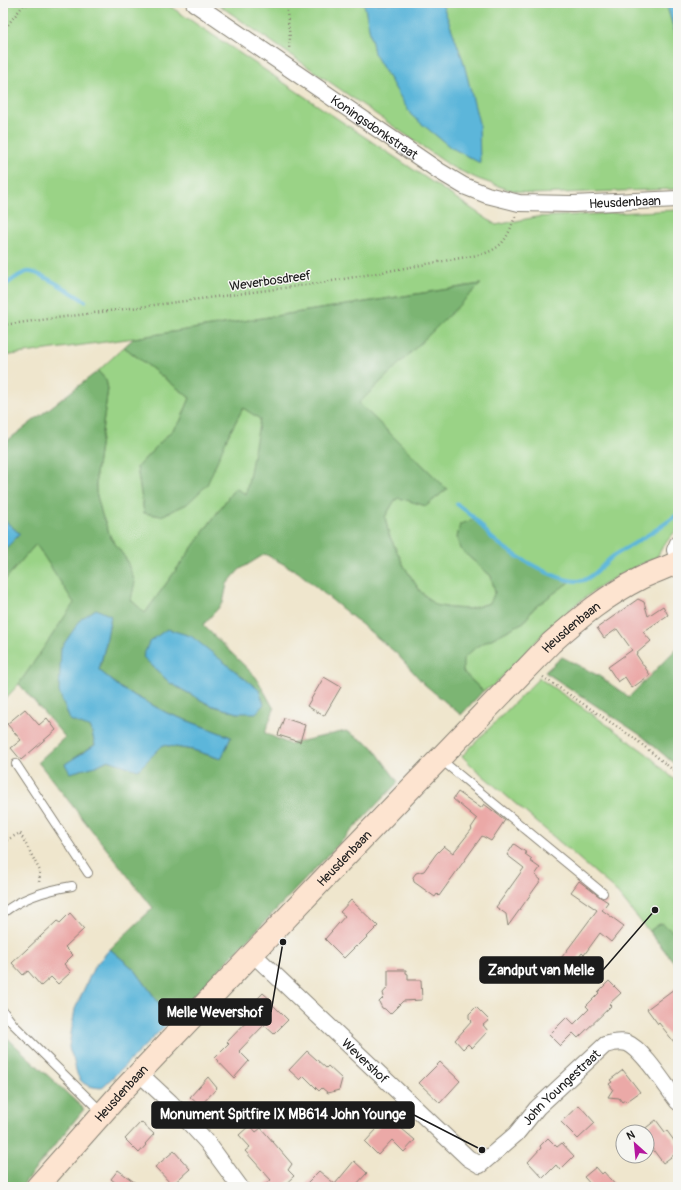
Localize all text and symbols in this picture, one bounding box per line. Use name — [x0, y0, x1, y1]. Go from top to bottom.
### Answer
street label: Koningsdonkstraat — [327, 92, 421, 164]
street label: Heusdenbaan — [589, 193, 661, 212]
street label: Weverbosdreef — [228, 267, 313, 295]
street label: Heusdenbaan — [539, 598, 604, 657]
street label: Heusdenbaan — [314, 827, 375, 890]
callout: Zandput van Melle — [480, 957, 603, 983]
text: Zandput van Melle — [488, 962, 595, 979]
callout: Melle Wevershof — [159, 999, 271, 1025]
text: Melle Wevershof — [167, 1004, 264, 1021]
street label: Wevershof — [338, 1035, 392, 1088]
street label: John Youngestraat — [519, 1046, 605, 1129]
street label: Heusdenbaan — [92, 1062, 152, 1126]
callout: Monument Spitfire IX MB614 John Younge — [152, 1102, 414, 1128]
text: Monument Spitfire IX MB614 John Younge — [160, 1106, 407, 1123]
north arrow — [615, 1124, 655, 1164]
text: N — [624, 1128, 637, 1143]

